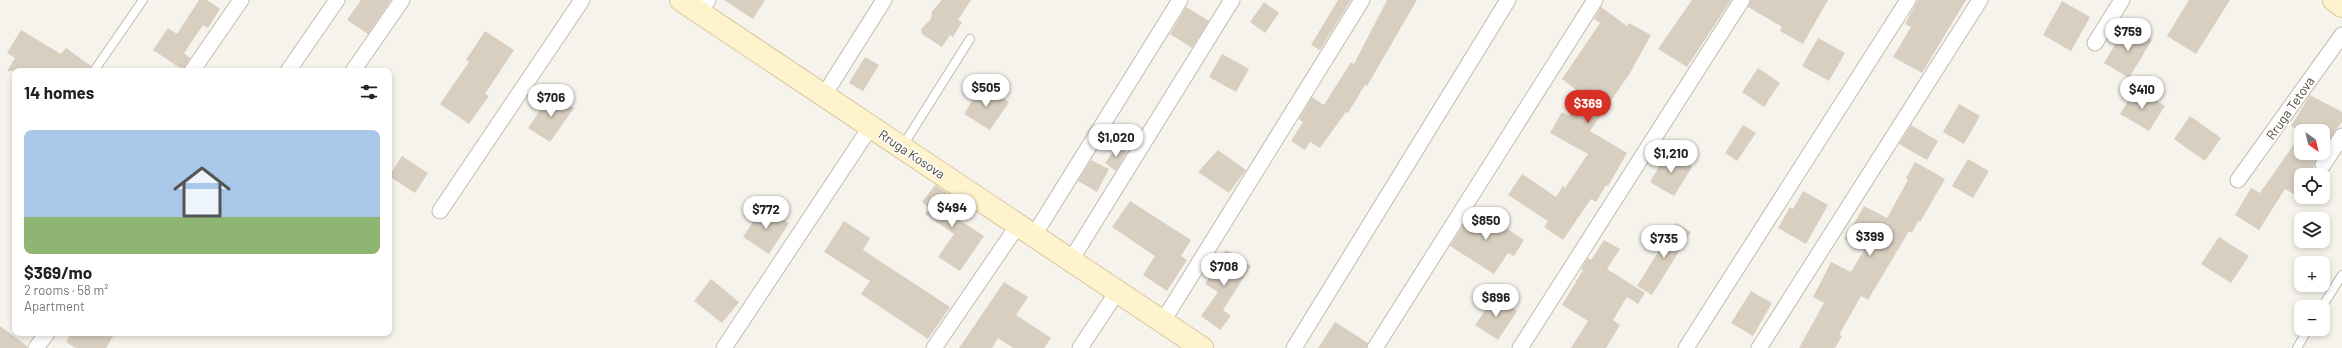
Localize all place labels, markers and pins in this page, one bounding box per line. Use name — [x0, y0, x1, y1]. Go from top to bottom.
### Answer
pin: $759 — [2104, 18, 2152, 52]
pin: $505 — [962, 74, 1010, 108]
pin: $410 — [2118, 76, 2166, 110]
pin: $706 — [527, 84, 575, 118]
pin: $369 — [1564, 90, 1612, 124]
pin: $1,020 — [1083, 124, 1149, 158]
pin: $1,210 — [1638, 140, 1704, 174]
pin: $494 — [928, 194, 976, 228]
pin: $772 — [742, 196, 790, 230]
pin: $850 — [1462, 207, 1510, 241]
pin: $399 — [1846, 223, 1894, 257]
pin: $735 — [1640, 225, 1688, 259]
pin: $708 — [1200, 253, 1248, 287]
pin: $896 — [1472, 284, 1520, 318]

